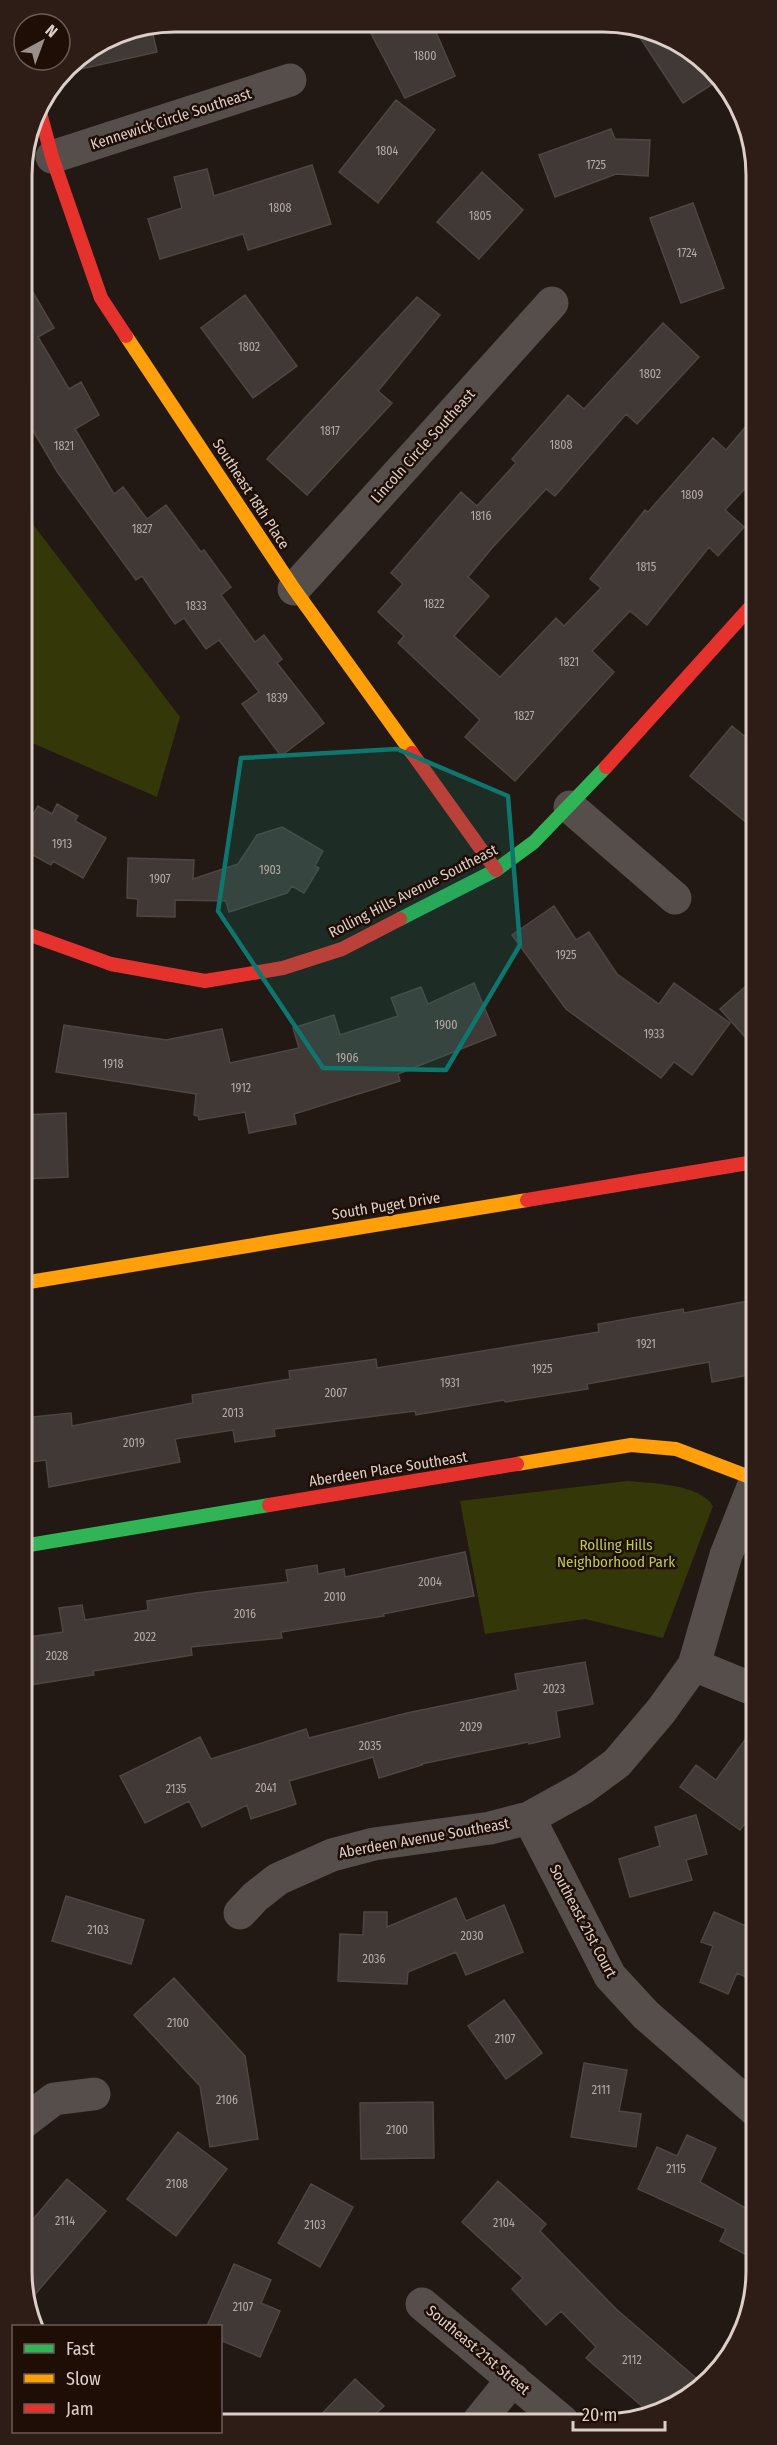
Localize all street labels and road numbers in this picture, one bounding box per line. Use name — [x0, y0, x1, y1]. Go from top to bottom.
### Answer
street label: Kennewick Circle Southeast — [88, 84, 254, 154]
street label: Lincoln Circle Southeast — [367, 385, 479, 507]
street label: Southeast 18th Place — [209, 436, 293, 552]
street label: Rolling Hills Avenue Southeast — [326, 840, 501, 942]
street label: South Puget Drive — [331, 1189, 441, 1223]
street label: Aberdeen Place Southeast — [307, 1448, 469, 1490]
street label: Aberdeen Avenue Southeast — [337, 1814, 511, 1862]
street label: Southeast 21st Court — [546, 1861, 620, 1981]
street label: Southeast 21st Street — [423, 2302, 533, 2398]

